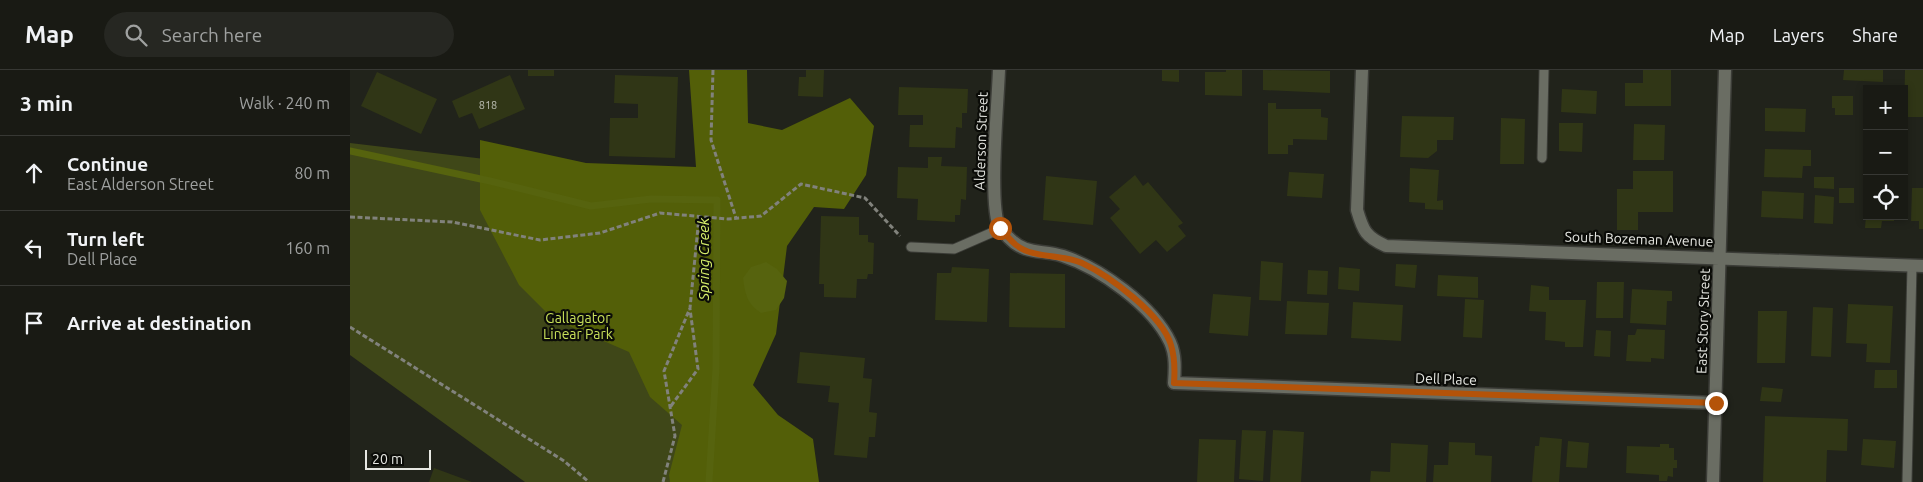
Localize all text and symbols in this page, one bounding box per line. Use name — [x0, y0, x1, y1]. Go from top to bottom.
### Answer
search box — [104, 12, 454, 57]
text: Map — [25, 21, 74, 48]
icon: search — [122, 21, 150, 49]
text: Search here — [162, 24, 262, 46]
text: Map — [1709, 25, 1745, 45]
text: Layers — [1773, 25, 1824, 45]
text: Share — [1852, 25, 1898, 45]
map controls — [1863, 85, 1908, 220]
button: + — [1863, 85, 1908, 130]
text: 3 min — [20, 91, 73, 115]
street label: Alderson Street — [971, 91, 991, 191]
text: Walk · 240 m — [239, 94, 330, 112]
house number: 818 — [479, 99, 497, 111]
button: − — [1863, 130, 1908, 175]
text: Continue — [67, 153, 148, 175]
icon: ahead — [20, 159, 48, 187]
text: 80 m — [294, 164, 330, 182]
text: East Alderson Street — [67, 175, 214, 193]
button: locate — [1863, 175, 1908, 220]
water label: Spring Creek — [695, 217, 712, 301]
route start — [989, 217, 1012, 240]
text: Turn left — [67, 228, 145, 250]
street label: South Bozeman Avenue — [1564, 228, 1714, 250]
icon: left — [20, 234, 48, 262]
text: 160 m — [285, 239, 330, 257]
text: Dell Place — [67, 250, 137, 268]
street label: East Story Street — [1693, 268, 1713, 374]
icon: arrive — [20, 309, 48, 337]
park label: Gallagator Linear Park — [543, 310, 613, 342]
text: Arrive at destination — [67, 312, 252, 334]
street label: Dell Place — [1415, 370, 1477, 388]
route end — [1705, 392, 1728, 415]
scale bar — [365, 447, 431, 470]
text: 20 m — [372, 451, 403, 467]

